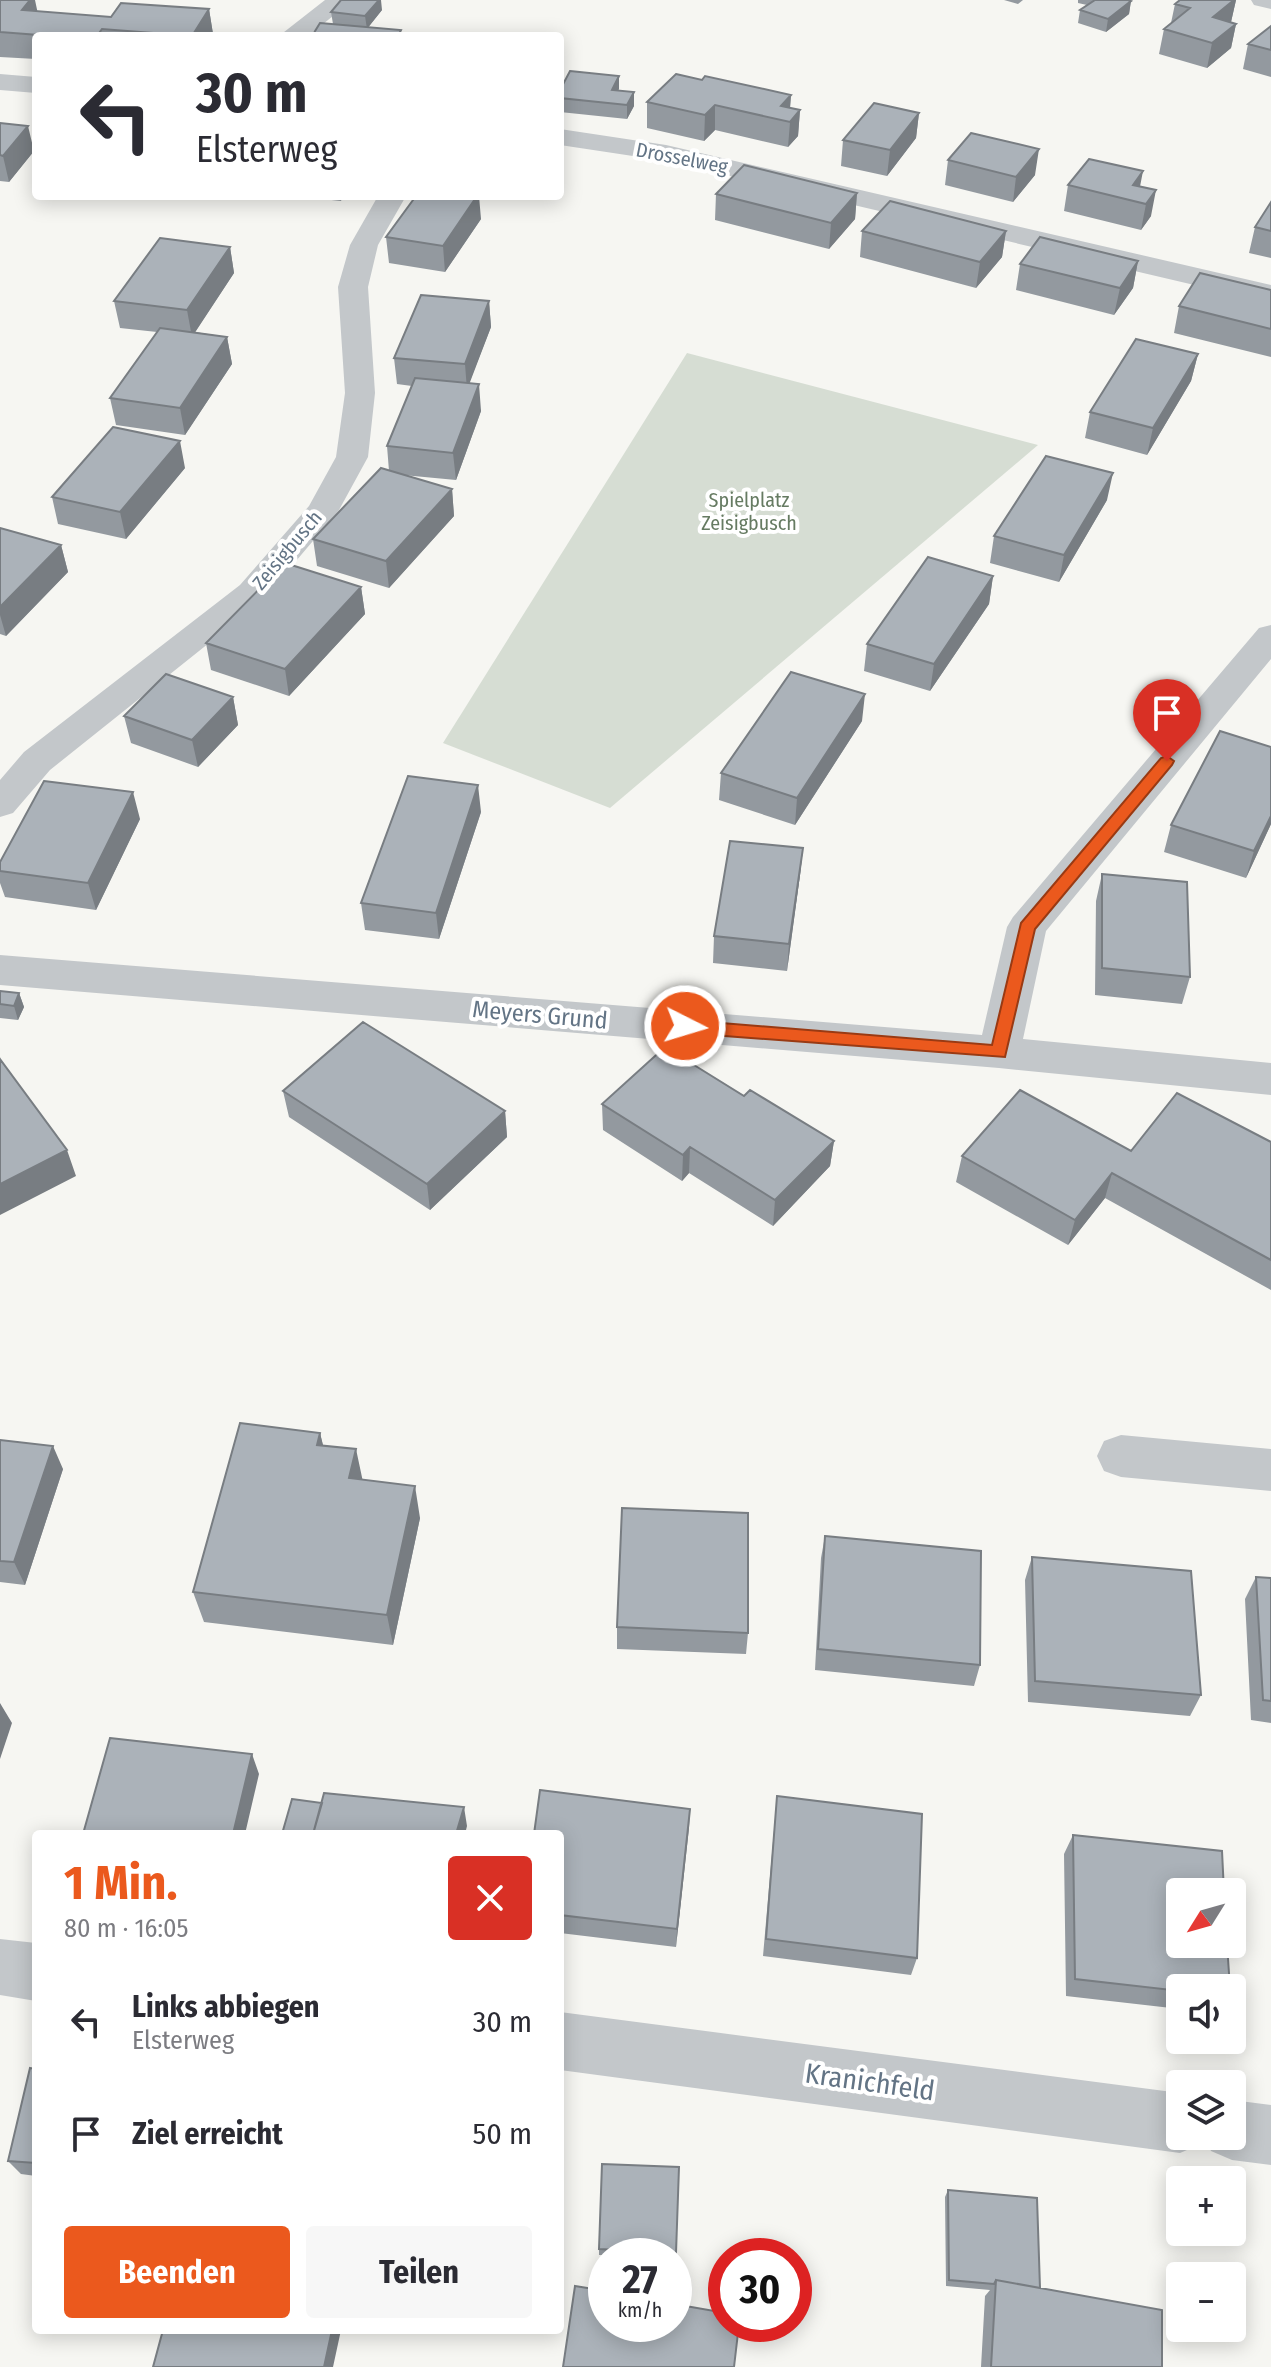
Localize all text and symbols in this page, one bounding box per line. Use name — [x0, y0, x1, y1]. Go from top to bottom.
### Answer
text: 30 m — [196, 60, 307, 127]
icon: left — [64, 64, 168, 168]
text: Elsterweg — [196, 128, 337, 172]
street label: Drosselweg — [634, 137, 731, 179]
park label: Spielplatz Zeisigbusch — [701, 488, 797, 535]
street label: Zeisigbusch — [247, 506, 327, 594]
pin — [1133, 679, 1201, 761]
icon: arrive — [1145, 691, 1189, 735]
position arrow — [643, 984, 727, 1068]
street label: Meyers Grund — [471, 995, 609, 1035]
text: 1 Min. — [64, 1854, 177, 1912]
button: close — [448, 1856, 532, 1940]
north arrow — [1166, 1878, 1246, 1958]
map controls — [1166, 1878, 1246, 2342]
text: 80 m · 16:05 — [64, 1913, 188, 1944]
button: sound — [1166, 1974, 1246, 2054]
text: Links abbiegen — [132, 1989, 320, 2025]
icon: left — [64, 2000, 108, 2044]
text: 30 m — [473, 2004, 532, 2040]
text: Elsterweg — [132, 2025, 234, 2056]
street label: Kranichfeld — [803, 2057, 937, 2107]
button: layers — [1166, 2070, 1246, 2150]
icon: arrive — [64, 2112, 108, 2156]
text: Ziel erreicht — [132, 2116, 283, 2152]
text: 50 m — [472, 2116, 532, 2152]
button: + — [1166, 2166, 1246, 2246]
button: Beenden — [64, 2226, 290, 2318]
button: Teilen — [306, 2226, 532, 2318]
speed limit sign: 30 — [708, 2238, 812, 2342]
text: 27 — [622, 2256, 658, 2304]
button: − — [1166, 2262, 1246, 2342]
text: km/h — [618, 2298, 662, 2322]

